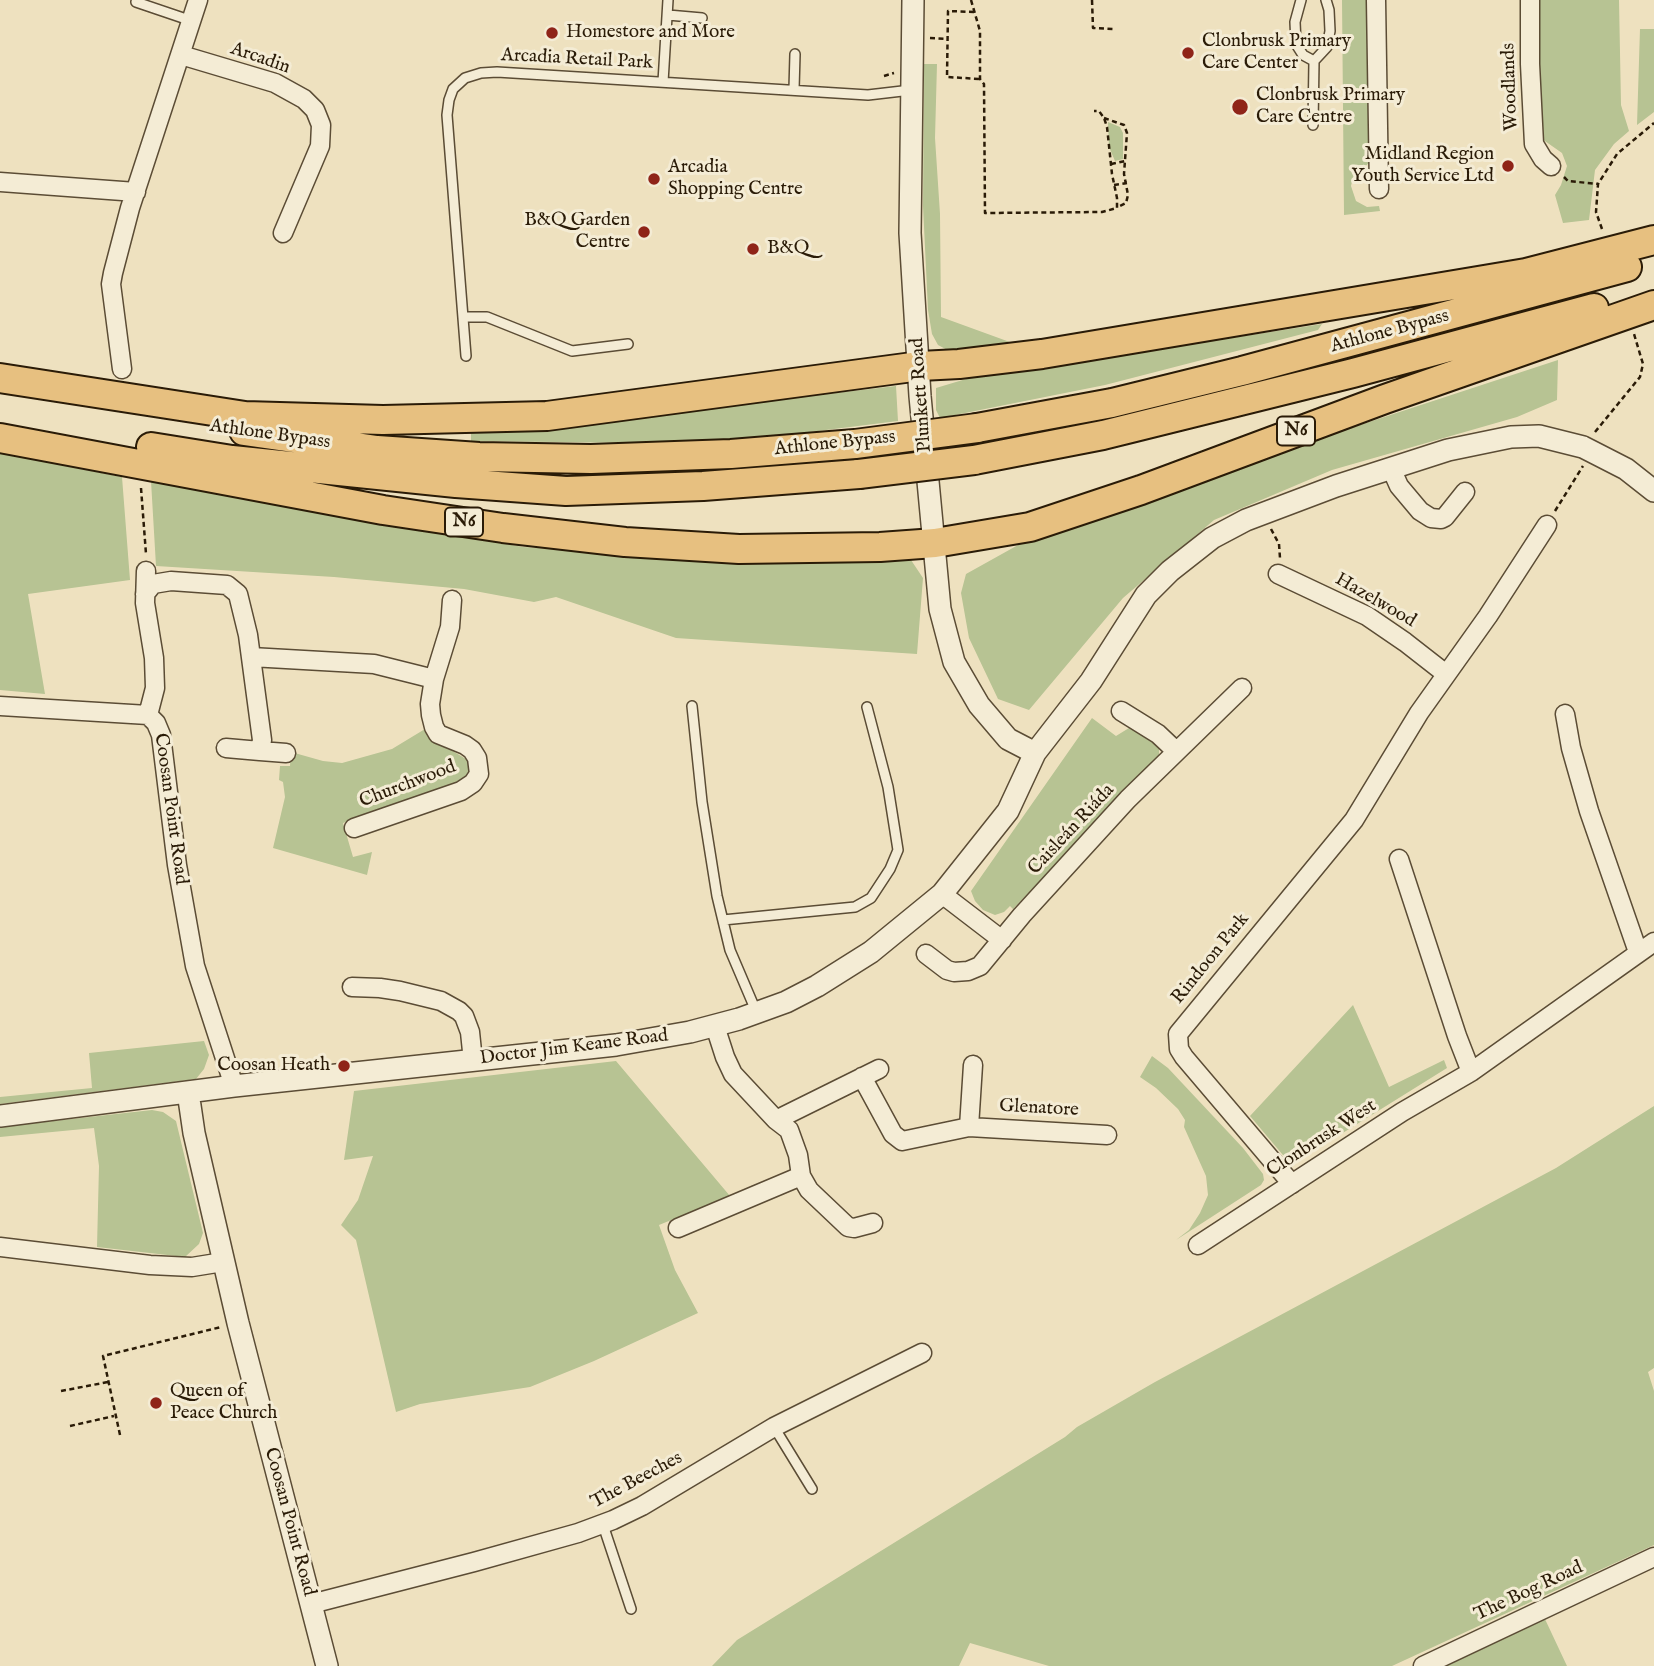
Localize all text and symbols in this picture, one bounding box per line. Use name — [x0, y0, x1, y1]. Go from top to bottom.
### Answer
place label: Homestore and More — [566, 22, 735, 44]
marker: Homestore and More — [544, 25, 560, 41]
place label: Clonbrusk Primary Care Center — [1202, 31, 1351, 75]
street label: Arcadin — [227, 38, 293, 80]
street label: Woodlands — [1498, 43, 1524, 131]
street label: Arcadia Retail Park — [500, 45, 654, 75]
marker: Clonbrusk Primary Care Center — [1180, 45, 1196, 61]
place label: Clonbrusk Primary Care Centre — [1256, 85, 1405, 129]
marker: Clonbrusk Primary Care Centre — [1230, 97, 1250, 117]
place label: Midland Region Youth Service Ltd — [1351, 144, 1494, 188]
place label: Arcadia Shopping Centre — [668, 157, 803, 201]
marker: Midland Region Youth Service Ltd — [1500, 158, 1516, 174]
marker: Arcadia Shopping Centre — [646, 171, 662, 187]
place label: B&Q Garden Centre — [524, 210, 630, 254]
marker: B&Q Garden Centre — [636, 224, 652, 240]
place label: B&Q — [767, 238, 809, 260]
marker: B&Q — [745, 241, 761, 257]
street label: Athlone Bypass — [1328, 305, 1452, 359]
street label: Plunkett Road — [907, 337, 937, 453]
street label: Athlone Bypass — [208, 415, 332, 455]
road number: N6 — [1277, 416, 1315, 446]
street label: Athlone Bypass — [773, 426, 897, 462]
road number: N6 — [445, 508, 483, 536]
street label: Hazelwood — [1330, 569, 1420, 633]
street label: Coosan Point Road — [148, 732, 192, 886]
street label: Churchwood — [357, 756, 459, 814]
street label: Caisleán Riáda — [1024, 780, 1120, 880]
street label: Rindoon Park — [1167, 909, 1255, 1009]
street label: Doctor Jim Keane Road — [479, 1025, 669, 1071]
place label: Coosan Heath — [217, 1055, 330, 1077]
marker: Coosan Heath — [336, 1058, 352, 1074]
street label: Clonbrusk West — [1263, 1095, 1381, 1183]
street label: Glenatore — [999, 1096, 1079, 1122]
place label: Queen of Peace Church — [170, 1381, 277, 1425]
marker: Queen of Peace Church — [148, 1395, 164, 1411]
street label: Coosan Point Road — [258, 1445, 320, 1599]
street label: The Beeches — [587, 1447, 687, 1515]
street label: The Bog Road — [1471, 1557, 1587, 1627]

